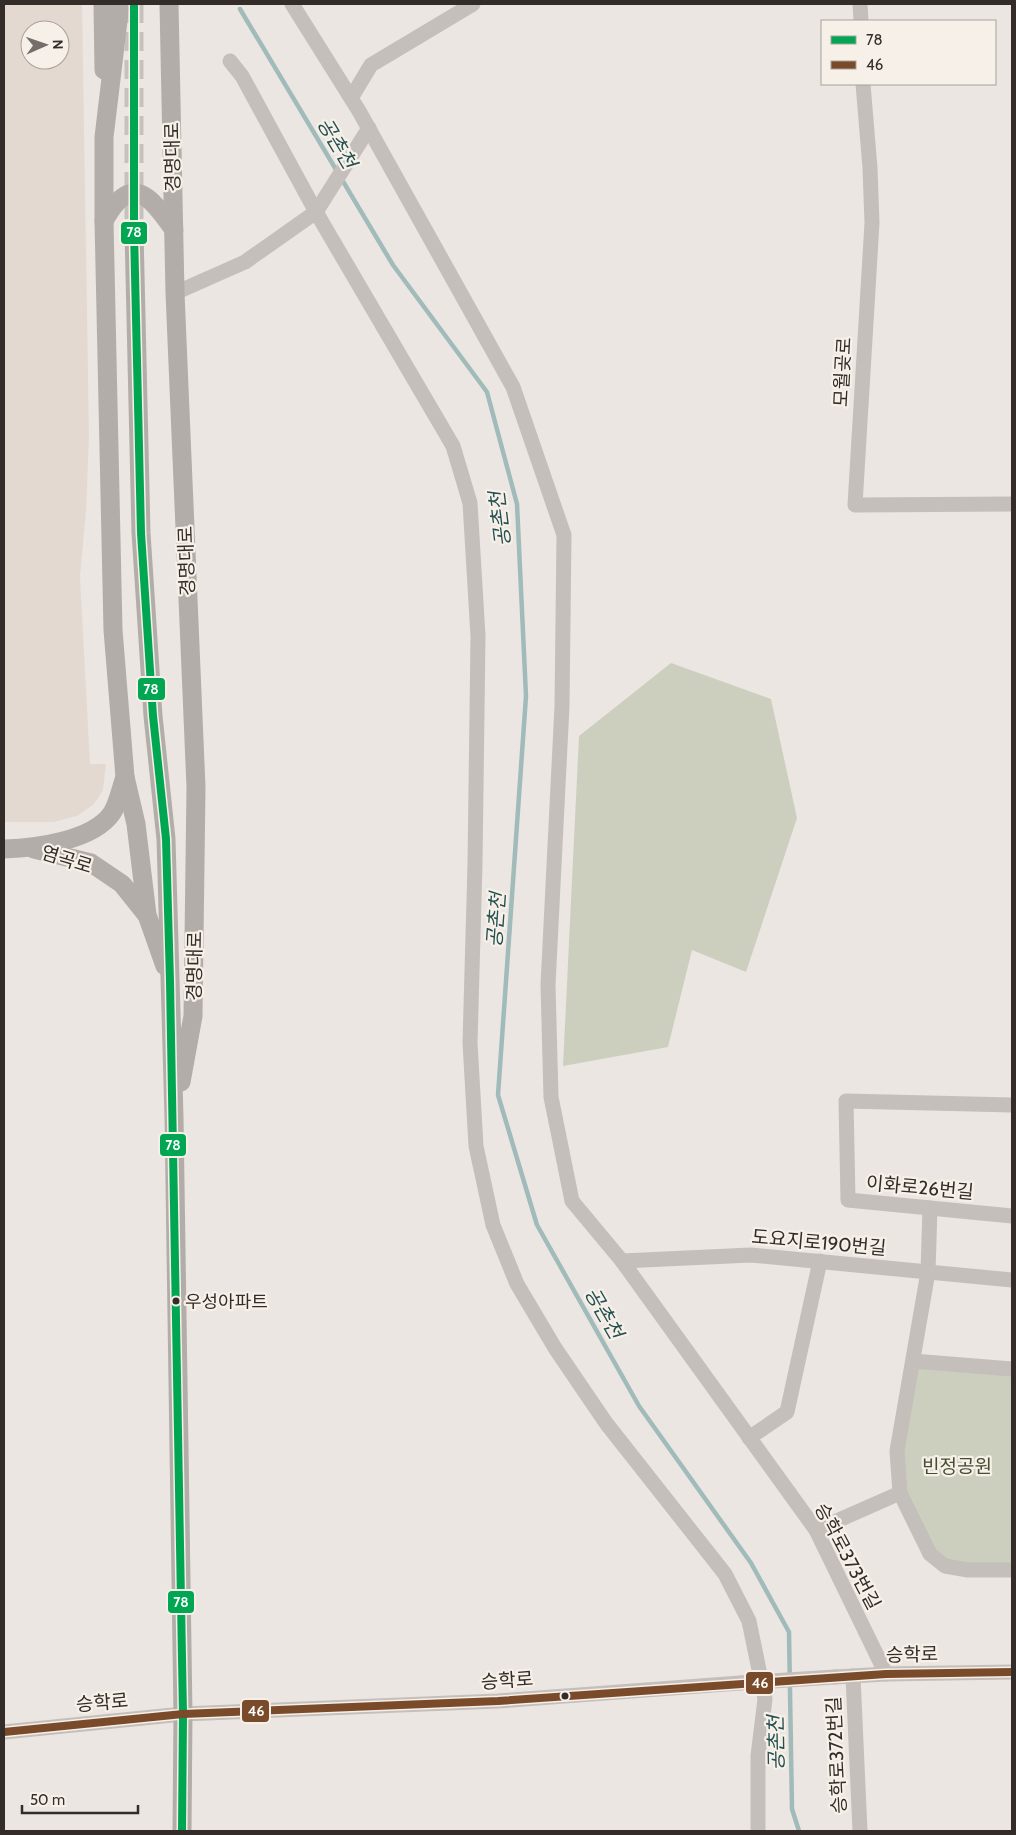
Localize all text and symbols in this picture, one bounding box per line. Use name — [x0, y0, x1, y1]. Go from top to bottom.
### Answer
north arrow — [20, 20, 70, 70]
legend — [821, 20, 996, 85]
text: 78 — [866, 31, 883, 49]
text: N — [49, 39, 67, 50]
text: 46 — [866, 56, 883, 74]
water label: 공촌천 — [312, 113, 363, 175]
street label: 경명대로 — [160, 122, 185, 192]
line badge: 78 — [120, 221, 148, 245]
text: 78 — [126, 223, 142, 241]
street label: 모월곶로 — [829, 337, 856, 408]
water label: 공촌천 — [484, 488, 515, 548]
street label: 경명대로 — [174, 526, 199, 596]
line badge: 78 — [137, 677, 166, 701]
text: 78 — [143, 680, 159, 698]
street label: 염곡로 — [38, 841, 95, 878]
water label: 공촌천 — [482, 889, 510, 948]
street label: 경명대로 — [182, 931, 207, 1001]
line badge: 78 — [159, 1133, 187, 1157]
text: 78 — [165, 1136, 181, 1154]
street label: 이화로26번길 — [865, 1171, 975, 1204]
street label: 도요지로190번길 — [751, 1225, 887, 1260]
water label: 공촌천 — [580, 1283, 629, 1345]
place label: 우성아파트 — [185, 1291, 268, 1313]
marker: 우성아파트 — [171, 1296, 181, 1306]
park label: 빈정공원 — [922, 1455, 992, 1478]
street label: 승학로373번길 — [810, 1499, 885, 1614]
line badge: 78 — [167, 1590, 195, 1614]
text: 78 — [173, 1593, 189, 1611]
street label: 승학로 — [886, 1643, 938, 1666]
street label: 승학로 — [480, 1667, 534, 1694]
line badge: 46 — [745, 1671, 774, 1695]
text: 46 — [752, 1674, 768, 1692]
street label: 승학로 — [75, 1689, 129, 1716]
unlabelled marker — [560, 1691, 570, 1701]
street label: 승학로372번길 — [822, 1696, 851, 1814]
line badge: 46 — [241, 1699, 270, 1723]
text: 46 — [248, 1702, 264, 1720]
water label: 공촌천 — [763, 1713, 788, 1771]
scale bar — [22, 1782, 139, 1814]
text: 50 m — [30, 1791, 65, 1809]

